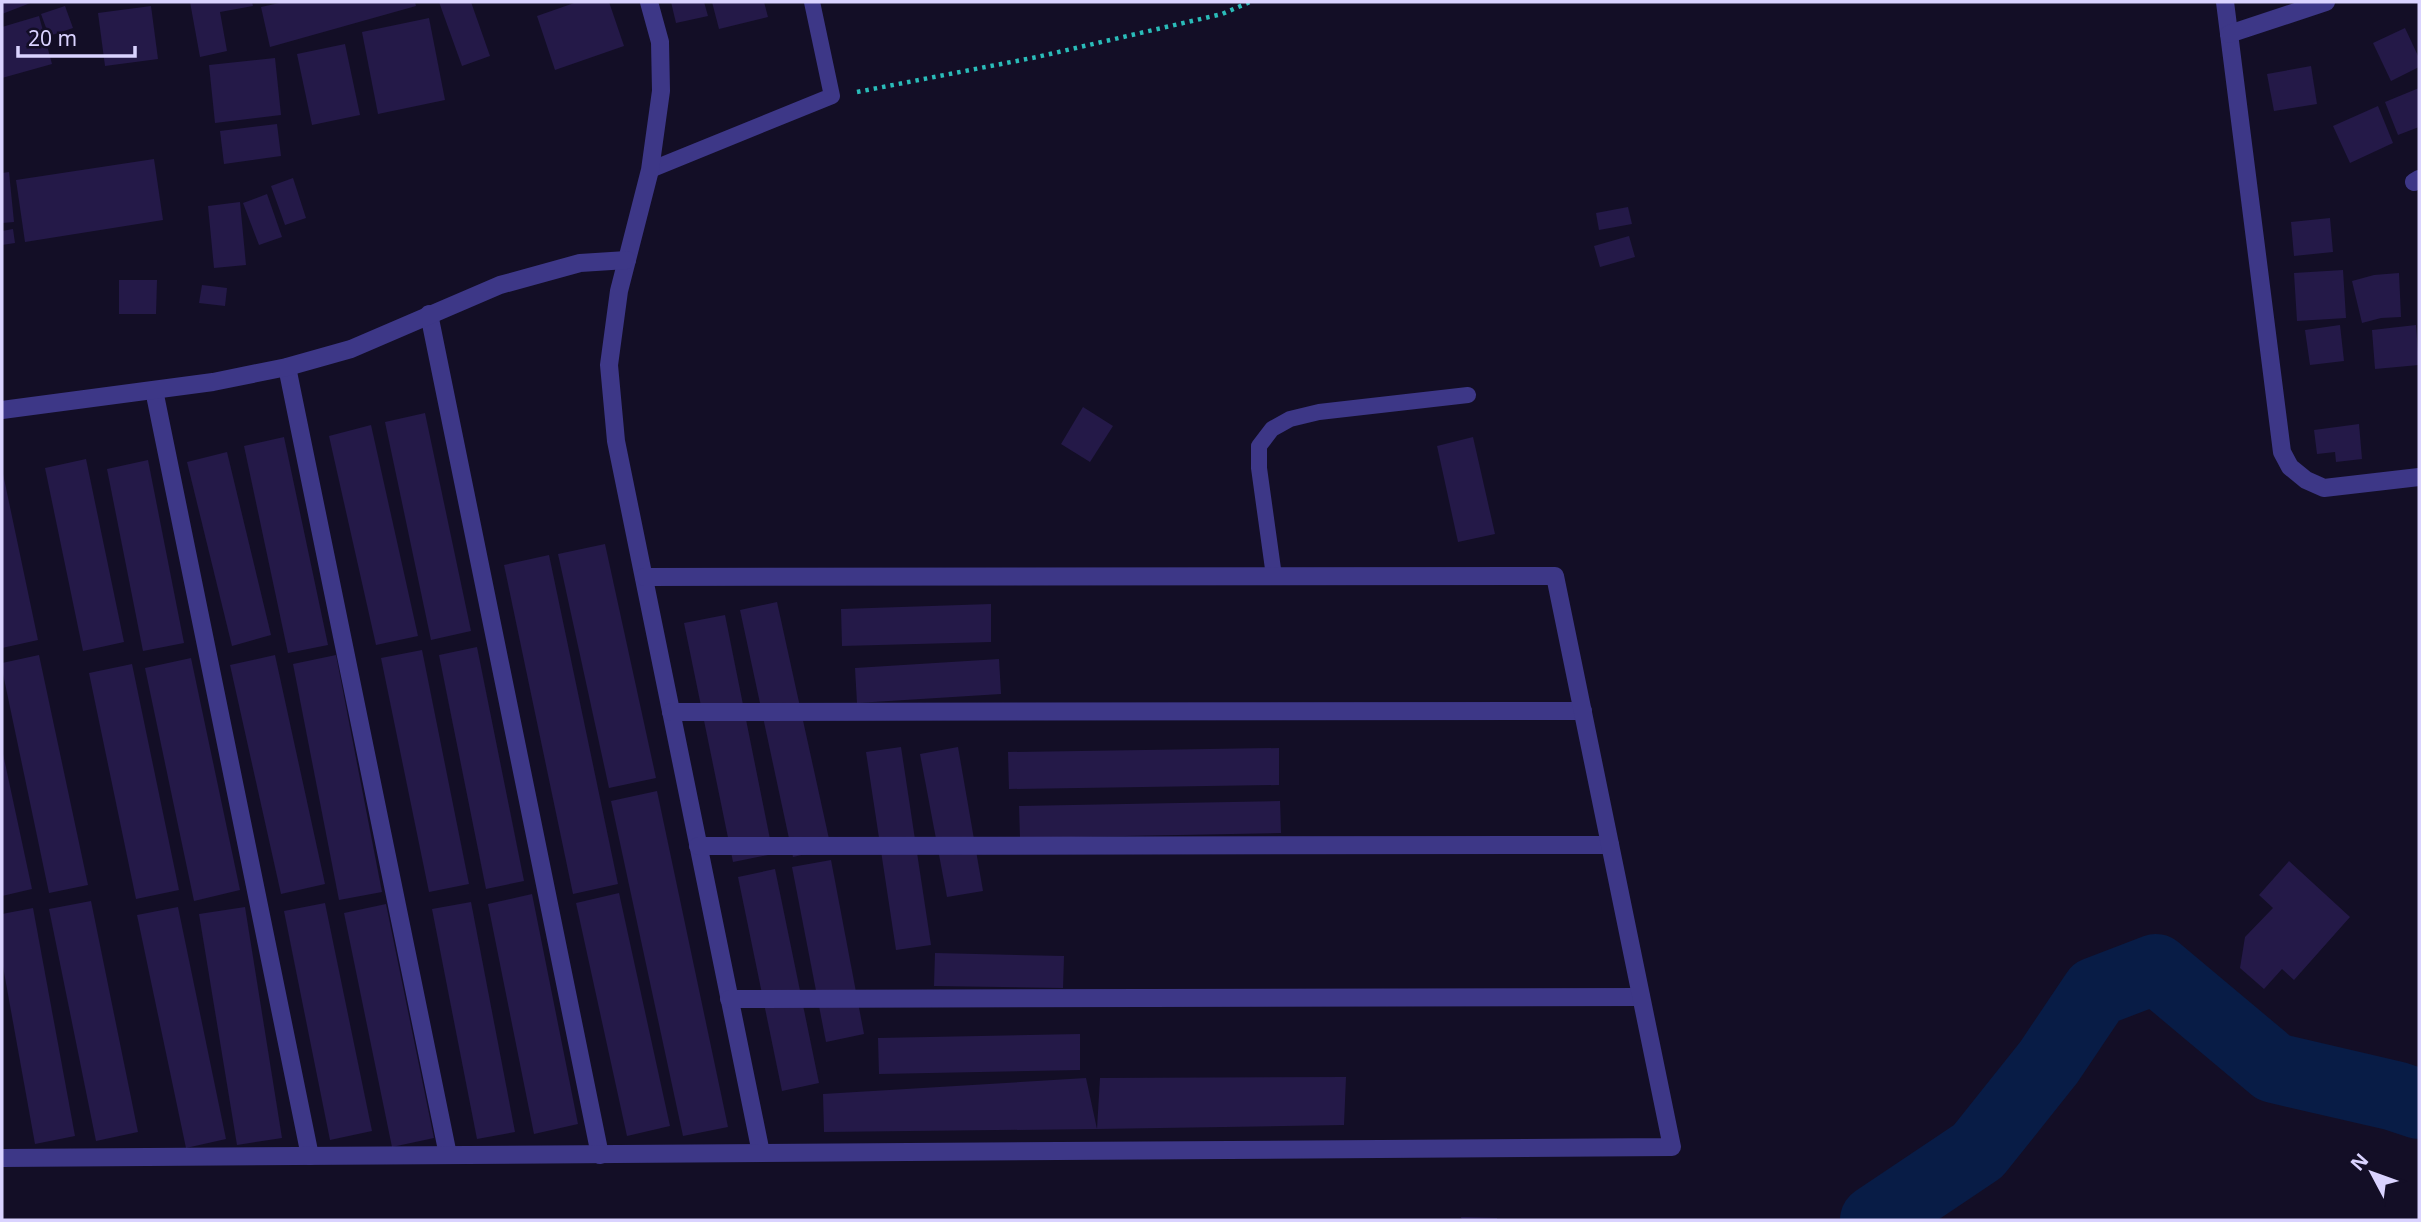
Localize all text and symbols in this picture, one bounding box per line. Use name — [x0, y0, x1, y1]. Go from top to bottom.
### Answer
scale bar — [18, 14, 135, 58]
text: 20 m — [28, 24, 77, 52]
north arrow — [2337, 1138, 2407, 1208]
text: N — [2344, 1147, 2374, 1176]

